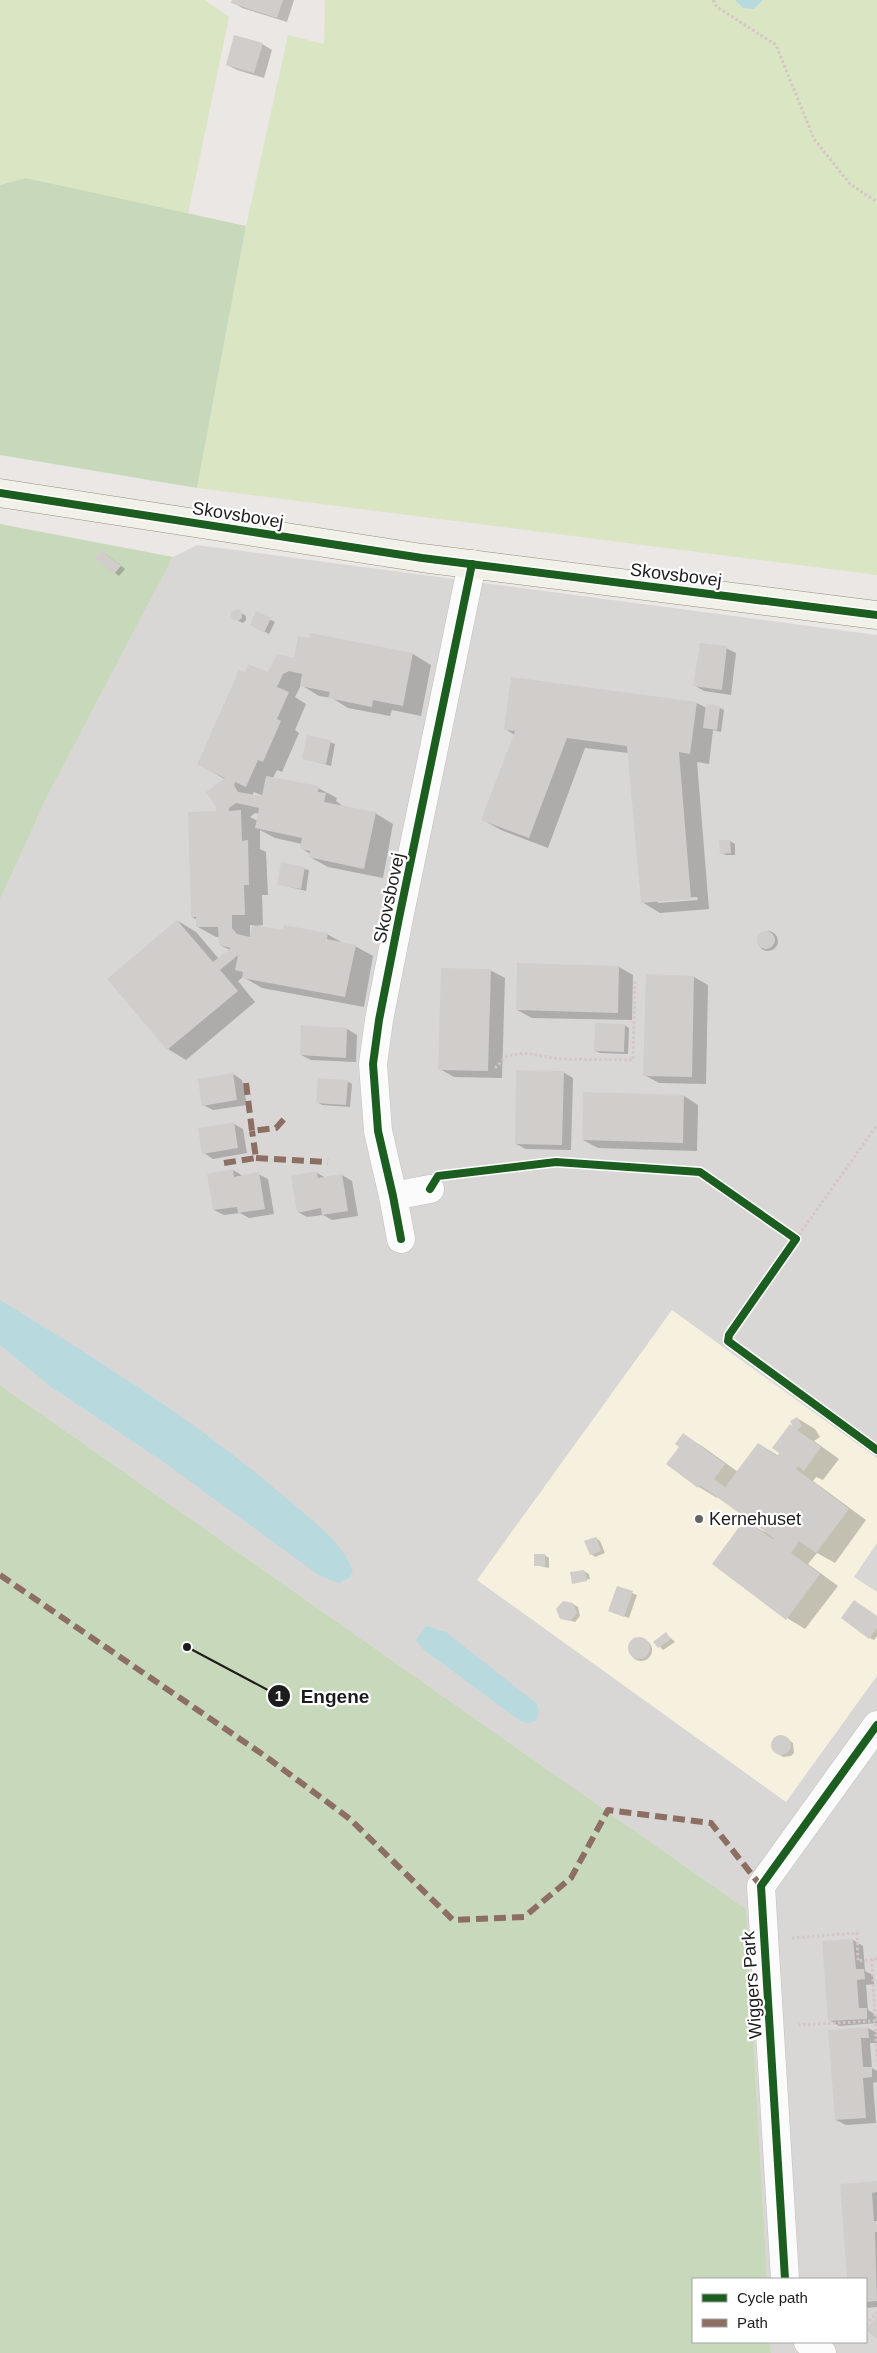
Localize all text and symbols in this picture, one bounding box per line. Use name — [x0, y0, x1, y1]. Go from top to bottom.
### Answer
street label: Skovsbovej — [191, 498, 285, 532]
street label: Skovsbovej — [629, 559, 723, 591]
street label: Skovsbovej — [370, 851, 408, 945]
place label: Kernehuset — [709, 1509, 801, 1529]
marker: Kernehuset — [693, 1513, 705, 1525]
callout: Engene — [266, 1679, 380, 1713]
text: Engene — [301, 1686, 369, 1707]
text: 1 — [275, 1687, 283, 1704]
street label: Wiggers Park — [738, 1929, 766, 2040]
legend — [692, 2278, 867, 2343]
text: Cycle path — [737, 2289, 808, 2306]
text: Path — [737, 2314, 768, 2331]

